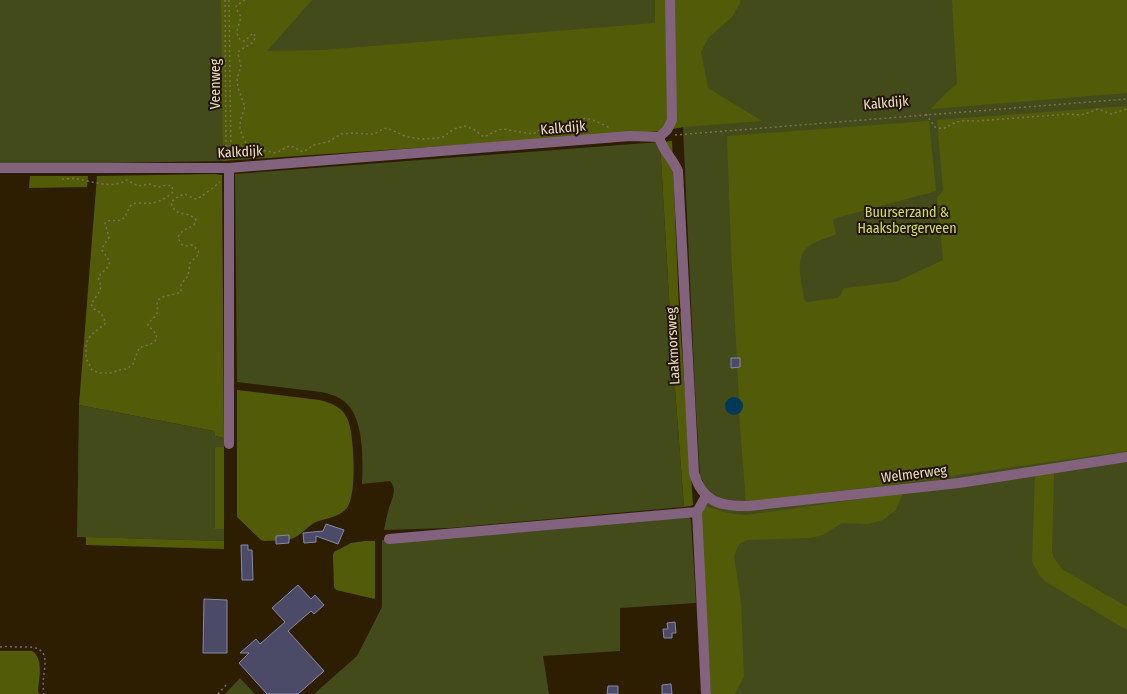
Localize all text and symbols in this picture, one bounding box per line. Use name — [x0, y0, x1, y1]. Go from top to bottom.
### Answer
street label: Veenweg — [207, 58, 224, 109]
street label: Kalkdijk — [863, 93, 910, 113]
street label: Kalkdijk — [540, 118, 587, 138]
street label: Kalkdijk — [217, 142, 263, 162]
park label: Buurserzand & Haaksbergerveen — [857, 204, 957, 237]
street label: Laakmorsweg — [662, 306, 684, 385]
street label: Welmerweg — [880, 461, 948, 486]

